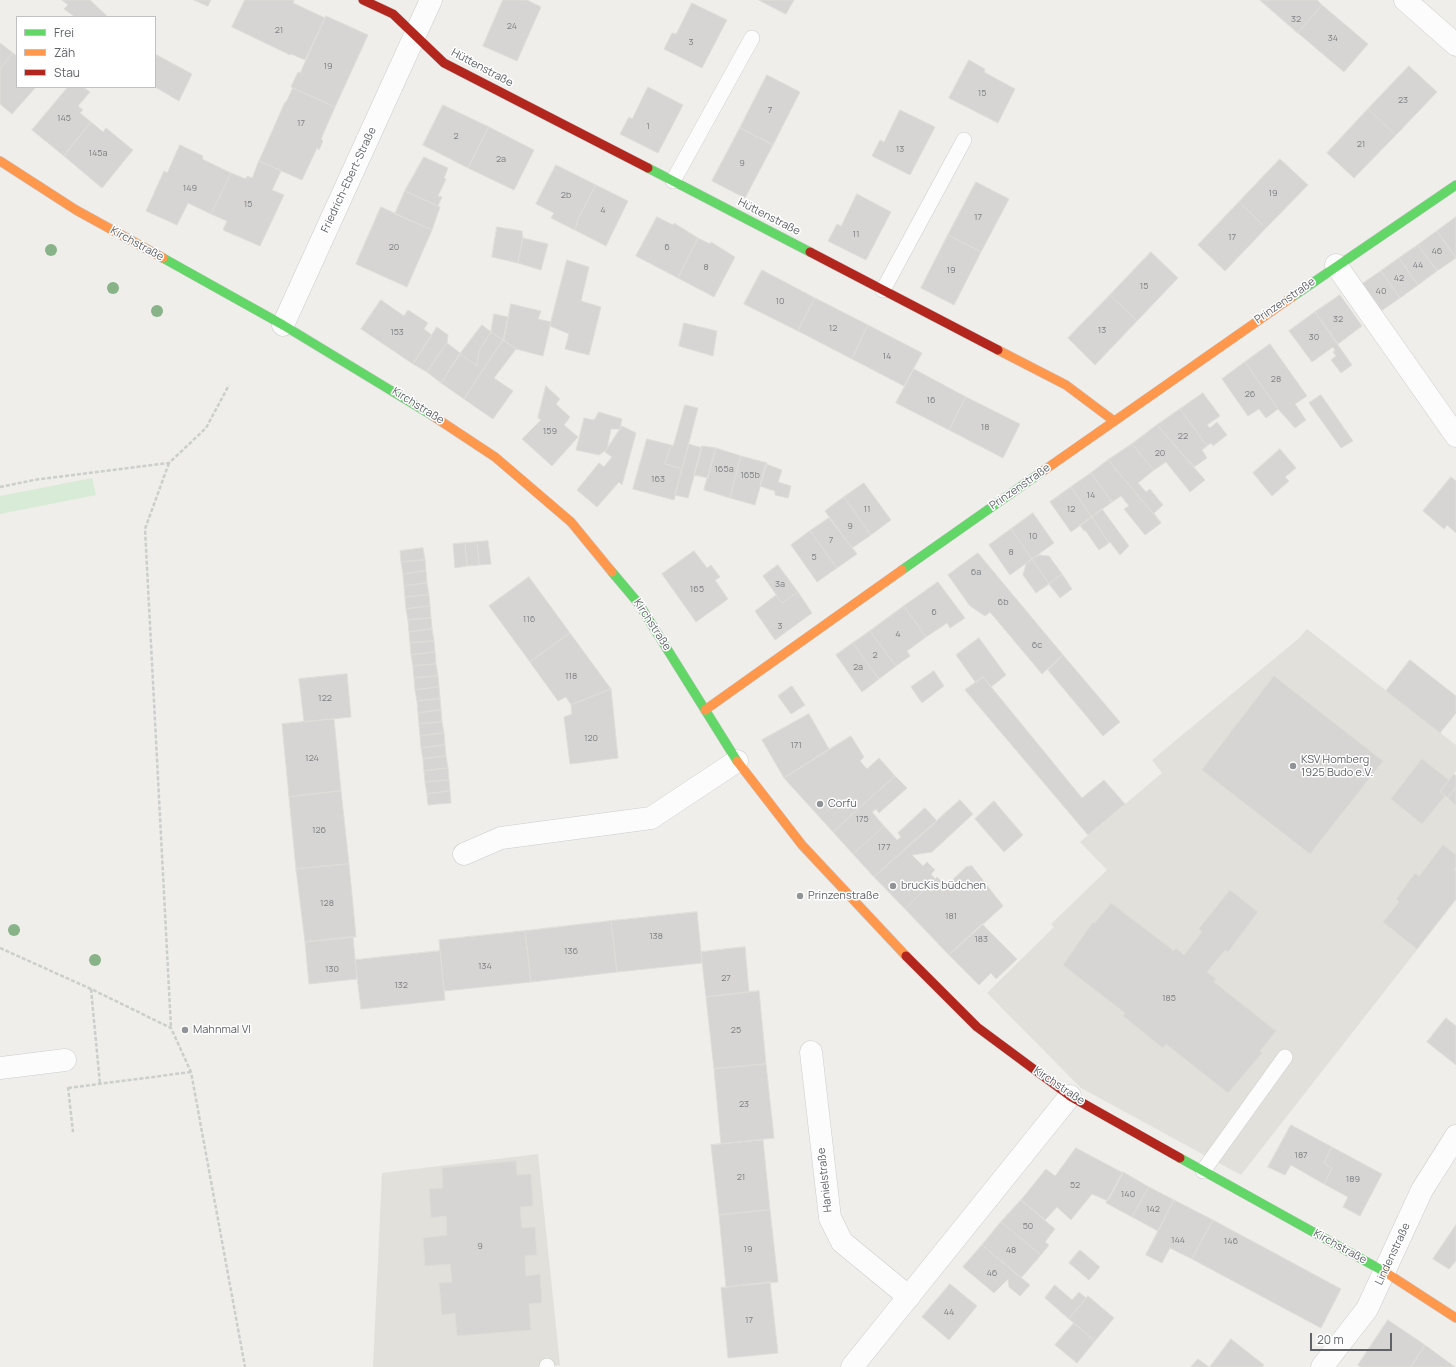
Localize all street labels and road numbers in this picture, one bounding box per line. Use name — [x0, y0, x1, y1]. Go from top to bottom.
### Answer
street label: Hüttenstraße — [449, 46, 515, 90]
street label: Friedrich-Ebert-Straße — [319, 125, 379, 235]
street label: Hüttenstraße — [736, 196, 802, 238]
street label: Kirchstraße — [108, 224, 166, 264]
street label: Prinzenstraße — [1252, 275, 1318, 327]
street label: Kirchstraße — [390, 385, 446, 427]
street label: Prinzenstraße — [987, 461, 1053, 513]
street label: Kirchstraße — [631, 597, 673, 653]
street label: Kirchstraße — [1031, 1064, 1087, 1108]
street label: Hanielstraße — [815, 1147, 835, 1213]
street label: Lindenstraße — [1373, 1221, 1413, 1287]
street label: Kirchstraße — [1311, 1227, 1369, 1267]

